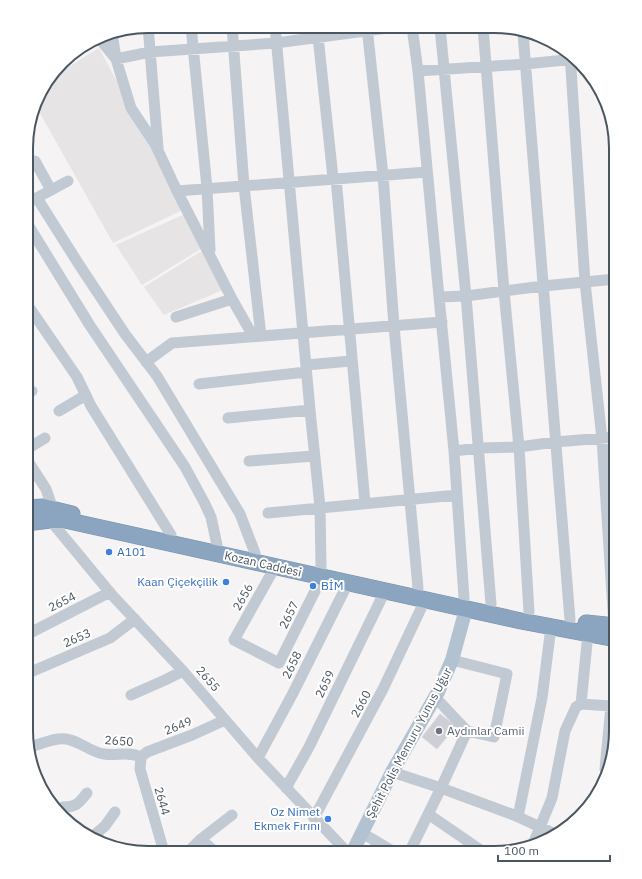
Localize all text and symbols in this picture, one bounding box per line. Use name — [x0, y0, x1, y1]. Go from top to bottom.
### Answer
place label: A101 — [117, 544, 146, 559]
marker: A101 — [104, 547, 114, 557]
street label: Kozan Caddesi — [223, 547, 303, 580]
place label: Kaan Çiçekçilik — [137, 574, 219, 589]
marker: Kaan Çiçekçilik — [221, 577, 231, 587]
place label: BİM — [321, 578, 343, 593]
street label: 2656 — [229, 581, 256, 613]
marker: BİM — [308, 581, 318, 591]
street label: 2654 — [46, 588, 78, 615]
street label: 2657 — [275, 599, 302, 631]
street label: 2653 — [61, 625, 93, 650]
street label: 2658 — [278, 649, 305, 681]
street label: 2655 — [193, 663, 223, 694]
street label: Şehit Polis Memuru Yunus Uğur — [362, 664, 455, 821]
street label: 2659 — [311, 668, 338, 700]
street label: 2660 — [347, 688, 374, 720]
street label: 2649 — [162, 713, 194, 738]
place label: Aydınlar Camii — [447, 723, 524, 738]
marker: Aydınlar Camii — [434, 726, 444, 736]
street label: 2650 — [104, 732, 134, 749]
street label: 2644 — [151, 785, 174, 817]
place label: Oz Nimet Ekmek Fırını — [254, 804, 320, 833]
marker: Oz Nimet Ekmek Fırını — [323, 814, 333, 824]
scale bar — [498, 837, 610, 863]
text: 100 m — [504, 843, 539, 858]

